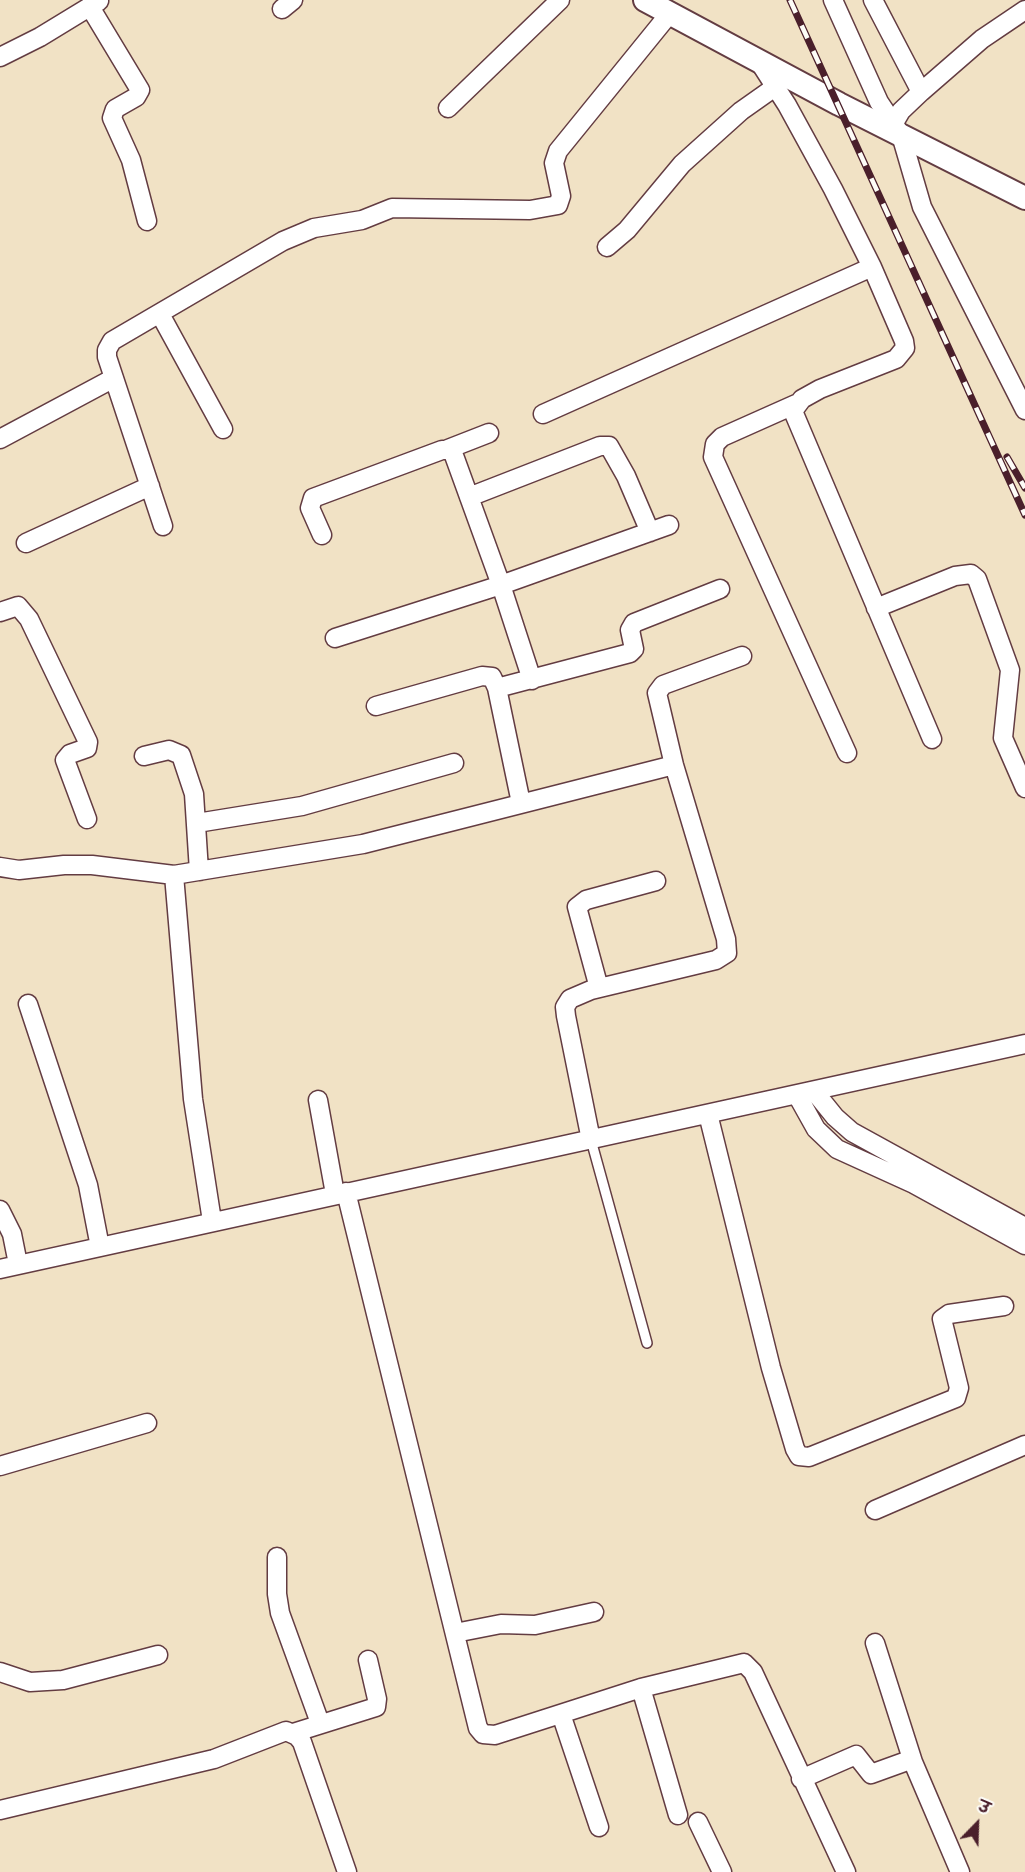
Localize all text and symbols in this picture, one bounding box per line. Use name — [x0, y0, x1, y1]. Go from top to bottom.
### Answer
north arrow — [947, 1794, 1007, 1854]
text: उ — [975, 1796, 993, 1819]

